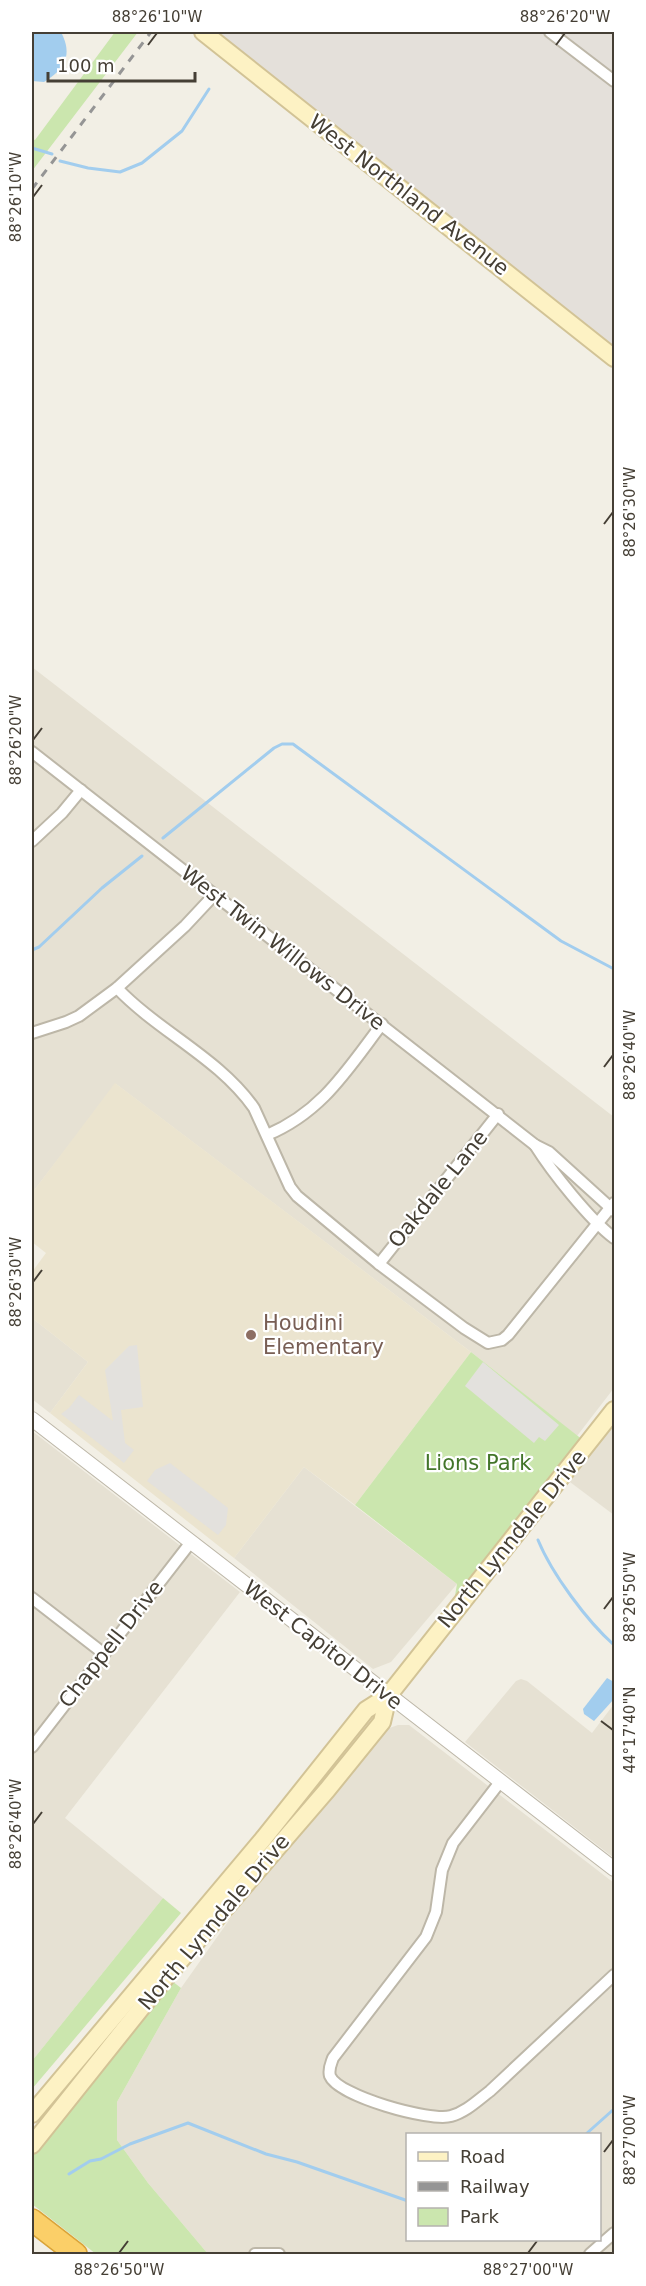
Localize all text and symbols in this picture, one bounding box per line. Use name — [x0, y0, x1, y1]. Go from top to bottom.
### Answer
text: 88°26'10"W — [112, 8, 202, 26]
text: 88°26'20"W — [520, 8, 610, 26]
scale bar — [48, 45, 195, 83]
text: 100 m — [57, 55, 115, 76]
street label: West Northland Avenue — [304, 109, 514, 281]
text: 88°26'10"W — [7, 152, 25, 242]
text: 88°26'30"W — [621, 467, 639, 557]
text: 88°26'20"W — [7, 695, 25, 785]
street label: West Twin Willows Drive — [176, 861, 390, 1035]
text: 88°26'40"W — [621, 1010, 639, 1100]
street label: Oakdale Lane — [383, 1125, 493, 1253]
text: 88°26'30"W — [7, 1237, 25, 1327]
place label: Houdini Elementary — [263, 1311, 384, 1359]
marker: Houdini Elementary — [244, 1328, 258, 1342]
street label: North Lynndale Drive — [433, 1445, 591, 1633]
park label: Lions Park — [425, 1451, 532, 1475]
text: 88°26'50"W — [621, 1552, 639, 1642]
street label: Chappell Drive — [54, 1576, 168, 1712]
street label: West Capitol Drive — [239, 1576, 407, 1714]
text: 44°17'40"N — [621, 1686, 639, 1774]
text: 88°26'40"W — [7, 1779, 25, 1869]
street label: North Lynndale Drive — [134, 1829, 294, 2015]
text: 88°27'00"W — [621, 2095, 639, 2185]
legend — [406, 2133, 601, 2241]
text: Road — [460, 2146, 505, 2167]
text: Railway — [460, 2176, 530, 2197]
text: Park — [460, 2206, 499, 2227]
text: 88°26'50"W — [74, 2261, 164, 2279]
text: 88°27'00"W — [483, 2261, 573, 2279]

